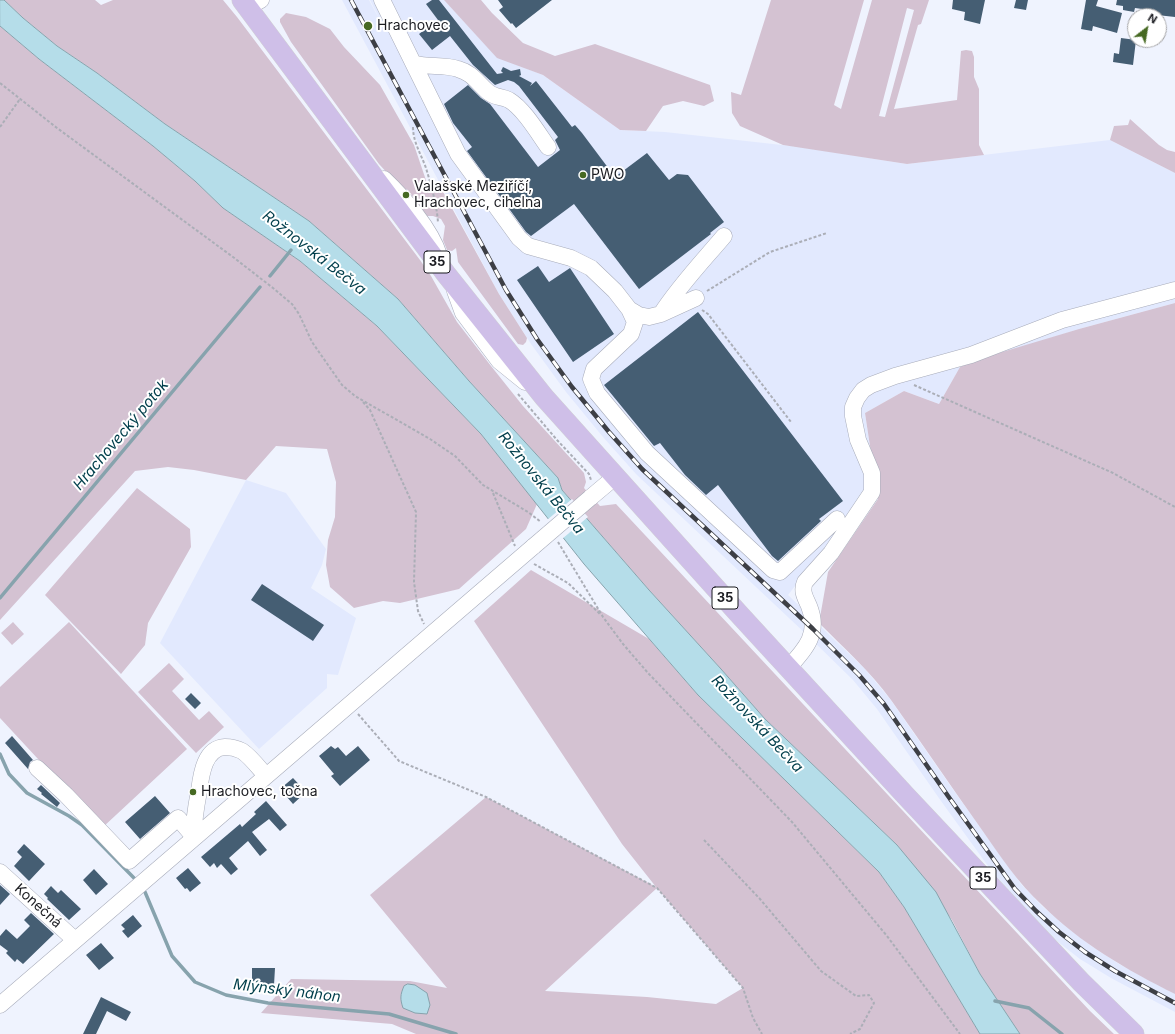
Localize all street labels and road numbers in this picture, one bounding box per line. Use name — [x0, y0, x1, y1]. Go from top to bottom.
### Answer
road number: 35 — [424, 251, 450, 273]
road number: 35 — [712, 587, 738, 609]
road number: 35 — [970, 867, 996, 889]
street label: Konečná — [11, 880, 65, 932]

